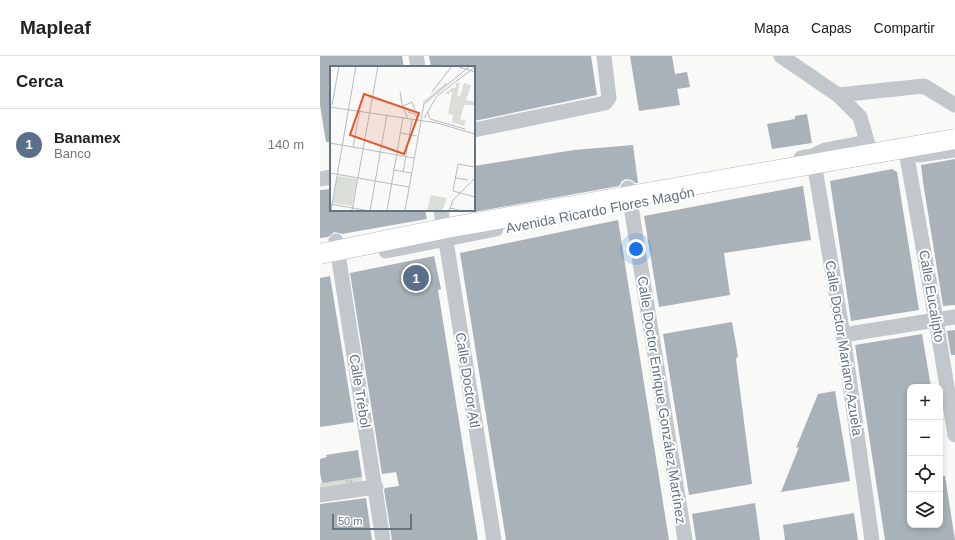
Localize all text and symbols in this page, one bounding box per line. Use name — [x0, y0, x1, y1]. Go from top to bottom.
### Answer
text: Mapleaf — [20, 17, 91, 38]
text: Mapa — [754, 20, 789, 36]
text: Capas — [811, 20, 852, 36]
text: Compartir — [874, 20, 935, 36]
inset map — [330, 66, 475, 211]
text: Cerca — [16, 72, 63, 91]
text: Banamex — [54, 129, 121, 146]
text: 1 — [25, 137, 33, 152]
text: 140 m — [268, 137, 304, 152]
text: Banco — [54, 146, 91, 161]
street label: Avenida Ricardo Flores Magón — [504, 184, 696, 236]
your location — [626, 239, 646, 259]
street label: Calle Eucalipto — [916, 249, 948, 344]
street label: Calle Doctor Mariano Azuela — [822, 259, 866, 437]
pin: 1 — [403, 263, 429, 293]
street label: Calle Doctor Enrique González Martínez — [635, 275, 689, 525]
street label: Calle Doctor Atl — [453, 331, 483, 429]
street label: Calle Trébol — [346, 353, 374, 429]
map controls — [907, 384, 943, 528]
button: + — [907, 384, 943, 420]
button: − — [907, 420, 943, 456]
button: locate — [907, 456, 943, 492]
button: layers — [907, 492, 943, 528]
scale bar — [332, 512, 412, 531]
text: 50 m — [338, 515, 362, 527]

